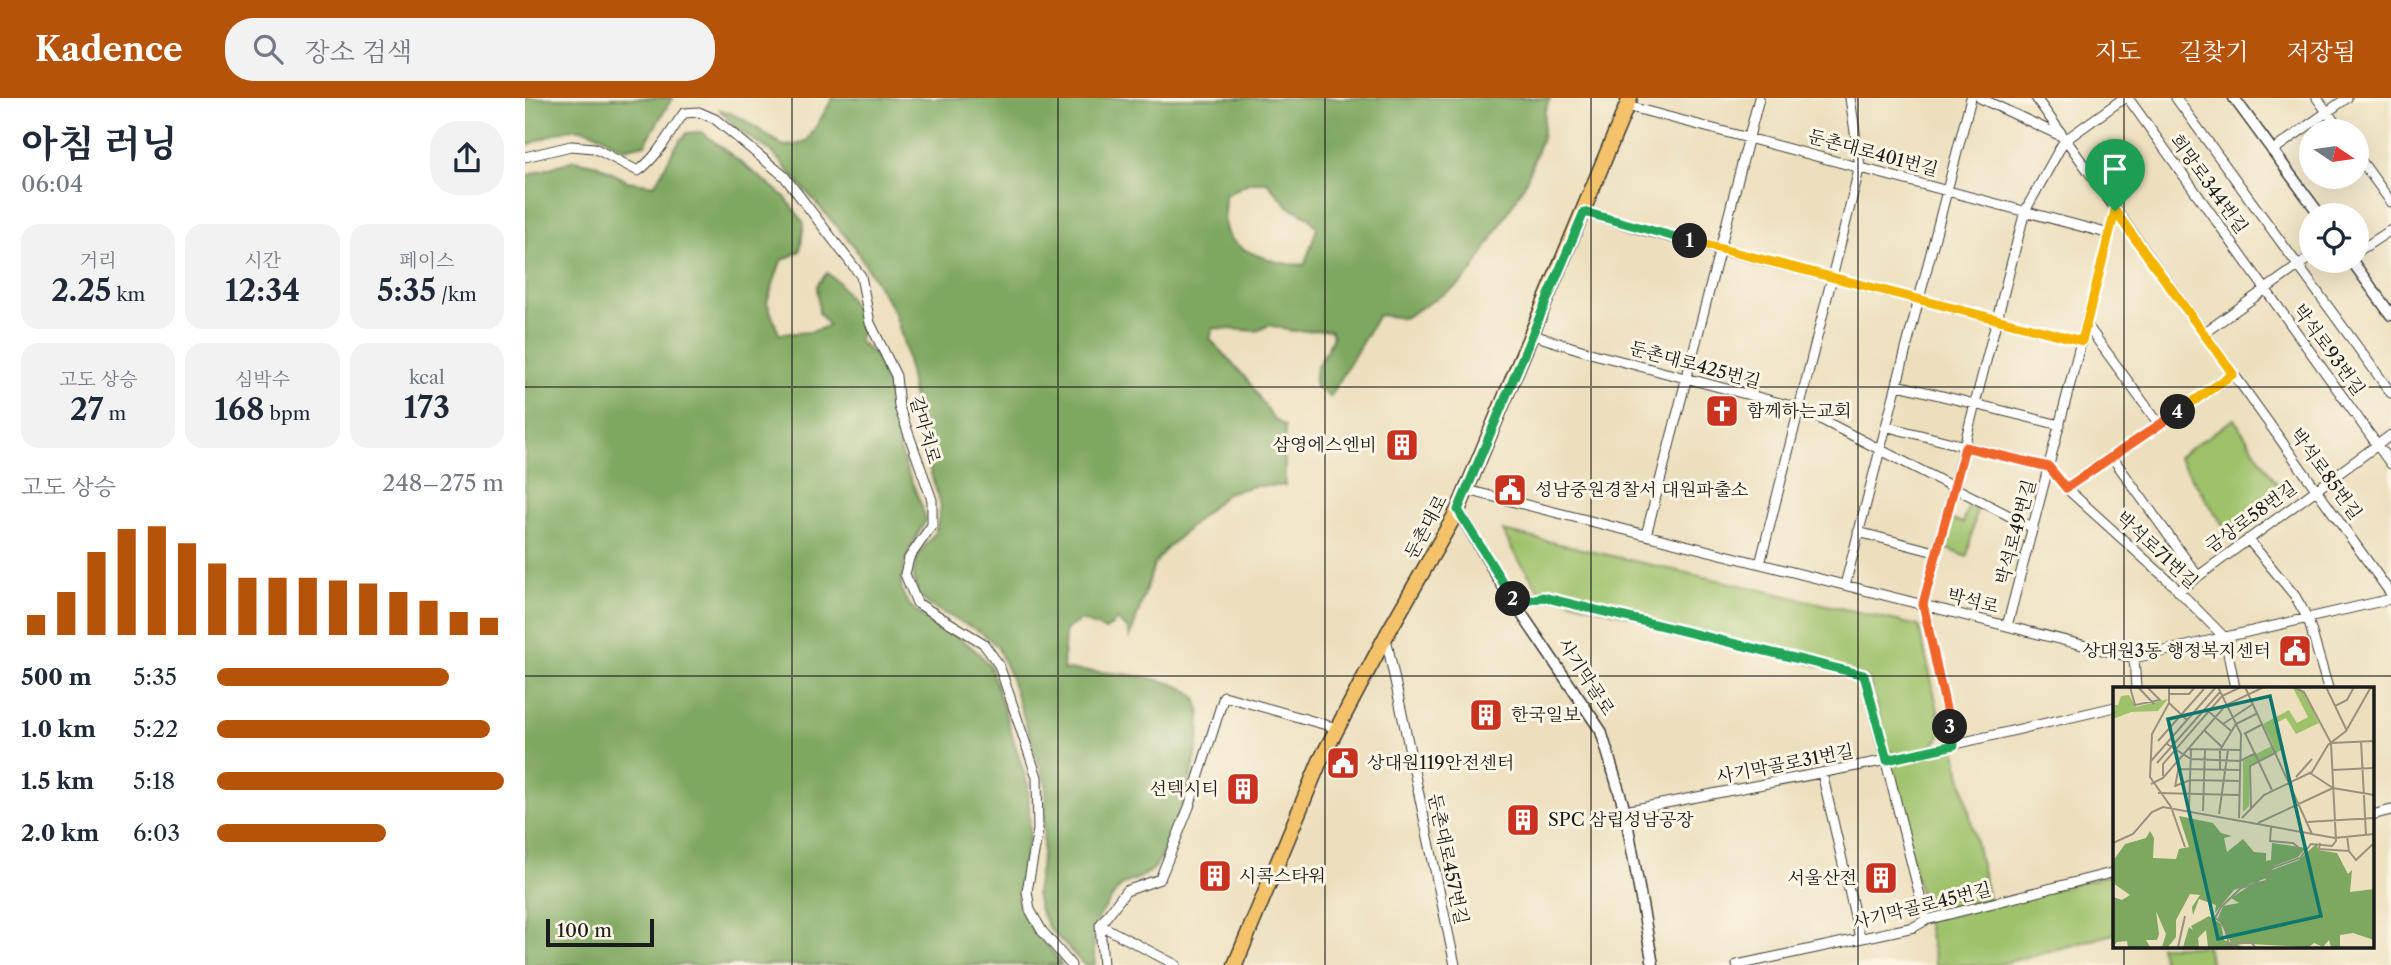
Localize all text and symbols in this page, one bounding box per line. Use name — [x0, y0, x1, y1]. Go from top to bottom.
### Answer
search box — [225, 18, 715, 81]
text: Kadence — [35, 29, 183, 70]
icon: search — [249, 30, 287, 68]
text: 장소 검색 — [305, 36, 412, 68]
text: 지도 — [2095, 37, 2141, 66]
text: 길찾기 — [2179, 37, 2248, 66]
text: 저장됨 — [2286, 37, 2356, 66]
north arrow — [2299, 119, 2369, 189]
map controls — [2299, 119, 2369, 273]
text: 아침 러닝 — [21, 120, 177, 167]
button: share — [430, 121, 504, 195]
street label: 둔촌대로401번길 — [1806, 125, 1940, 181]
street label: 희망로344번길 — [2166, 130, 2252, 238]
pin — [2085, 139, 2145, 211]
icon: arrive — [2096, 150, 2134, 188]
text: 06:04 — [21, 170, 83, 198]
button: locate — [2299, 203, 2369, 273]
pin: 1 — [1673, 223, 1707, 258]
text: 1 — [1685, 229, 1694, 252]
text: 거리 — [80, 249, 117, 272]
text: 시간 — [244, 249, 281, 272]
text: 페이스 — [399, 249, 454, 272]
text: 2.25 — [51, 272, 111, 309]
text: 12:34 — [225, 272, 300, 309]
text: 5:35 — [377, 272, 436, 309]
text: km — [111, 283, 145, 306]
text: /km — [436, 283, 477, 306]
street label: 박석로93번길 — [2289, 300, 2369, 400]
street label: 둔촌대로425번길 — [1627, 337, 1763, 393]
text: kcal — [409, 366, 445, 389]
text: 고도 상승 — [59, 368, 137, 391]
text: 심박수 — [235, 368, 290, 391]
text: 173 — [404, 389, 450, 426]
text: 27 — [70, 391, 103, 428]
text: 168 — [215, 391, 264, 428]
church icon: 함께하는교회 — [1703, 392, 1741, 430]
street label: 갈마치로 — [905, 394, 945, 466]
pin: 4 — [2161, 394, 2195, 430]
place label: 함께하는교회 — [1747, 400, 1851, 422]
text: 4 — [2172, 400, 2183, 423]
text: m — [103, 402, 126, 425]
text: bpm — [264, 402, 310, 425]
street label: 박석로85번길 — [2286, 424, 2366, 524]
building icon: 삼영에스엔비 — [1383, 426, 1421, 464]
place label: 삼영에스엔비 — [1273, 434, 1377, 456]
text: 248–275 m — [382, 469, 504, 497]
public building icon: 성남중원경찰서 대원파출소 — [1491, 471, 1529, 509]
text: 고도 상승 — [21, 473, 116, 501]
street label: 박석로49번길 — [1991, 477, 2041, 587]
street label: 금상로58번길 — [2201, 477, 2301, 557]
place label: 성남중원경찰서 대원파출소 — [1535, 479, 1748, 501]
street label: 둔촌대로 — [1400, 491, 1452, 563]
street label: 박석로71번길 — [2112, 507, 2202, 593]
pin: 2 — [1495, 582, 1531, 616]
street label: 박석로 — [1945, 584, 2001, 618]
text: 2 — [1507, 587, 1518, 610]
public building icon: 상대원3동 행정복지센터 — [2276, 632, 2314, 670]
street label: 사기막골로 — [1553, 635, 1619, 719]
place label: 상대원3동 행정복지센터 — [2082, 640, 2271, 662]
text: 500 m — [21, 663, 92, 691]
text: 5:35 — [133, 663, 177, 691]
inset map — [2113, 687, 2373, 948]
building icon: 한국일보 — [1467, 696, 1505, 734]
place label: 한국일보 — [1511, 704, 1581, 726]
pin: 3 — [1933, 710, 1967, 744]
text: 1.0 km — [21, 715, 96, 743]
text: 5:22 — [133, 715, 178, 743]
text: 3 — [1944, 715, 1955, 738]
street label: 사기막골로31번길 — [1715, 740, 1855, 788]
public building icon: 상대원119안전센터 — [1324, 744, 1362, 782]
place label: 상대원119안전센터 — [1367, 752, 1514, 774]
text: 1.5 km — [21, 767, 94, 795]
text: 5:18 — [133, 767, 175, 795]
building icon: 선텍시티 — [1224, 770, 1262, 808]
place label: 선텍시티 — [1149, 778, 1219, 800]
street label: 둔촌대로457번길 — [1423, 791, 1473, 927]
building icon: SPC 삼립성남공장 — [1504, 801, 1542, 839]
place label: SPC 삼립성남공장 — [1548, 809, 1694, 831]
text: 2.0 km — [21, 819, 99, 847]
text: 6:03 — [133, 819, 180, 847]
building icon: 시콕스타워 — [1196, 857, 1234, 895]
building icon: 서울산전 — [1862, 859, 1900, 897]
place label: 시콕스타워 — [1239, 865, 1326, 887]
place label: 서울산전 — [1787, 867, 1857, 889]
street label: 사기막골로45번길 — [1850, 878, 1994, 934]
scale bar — [546, 916, 655, 948]
text: 100 m — [557, 919, 612, 942]

